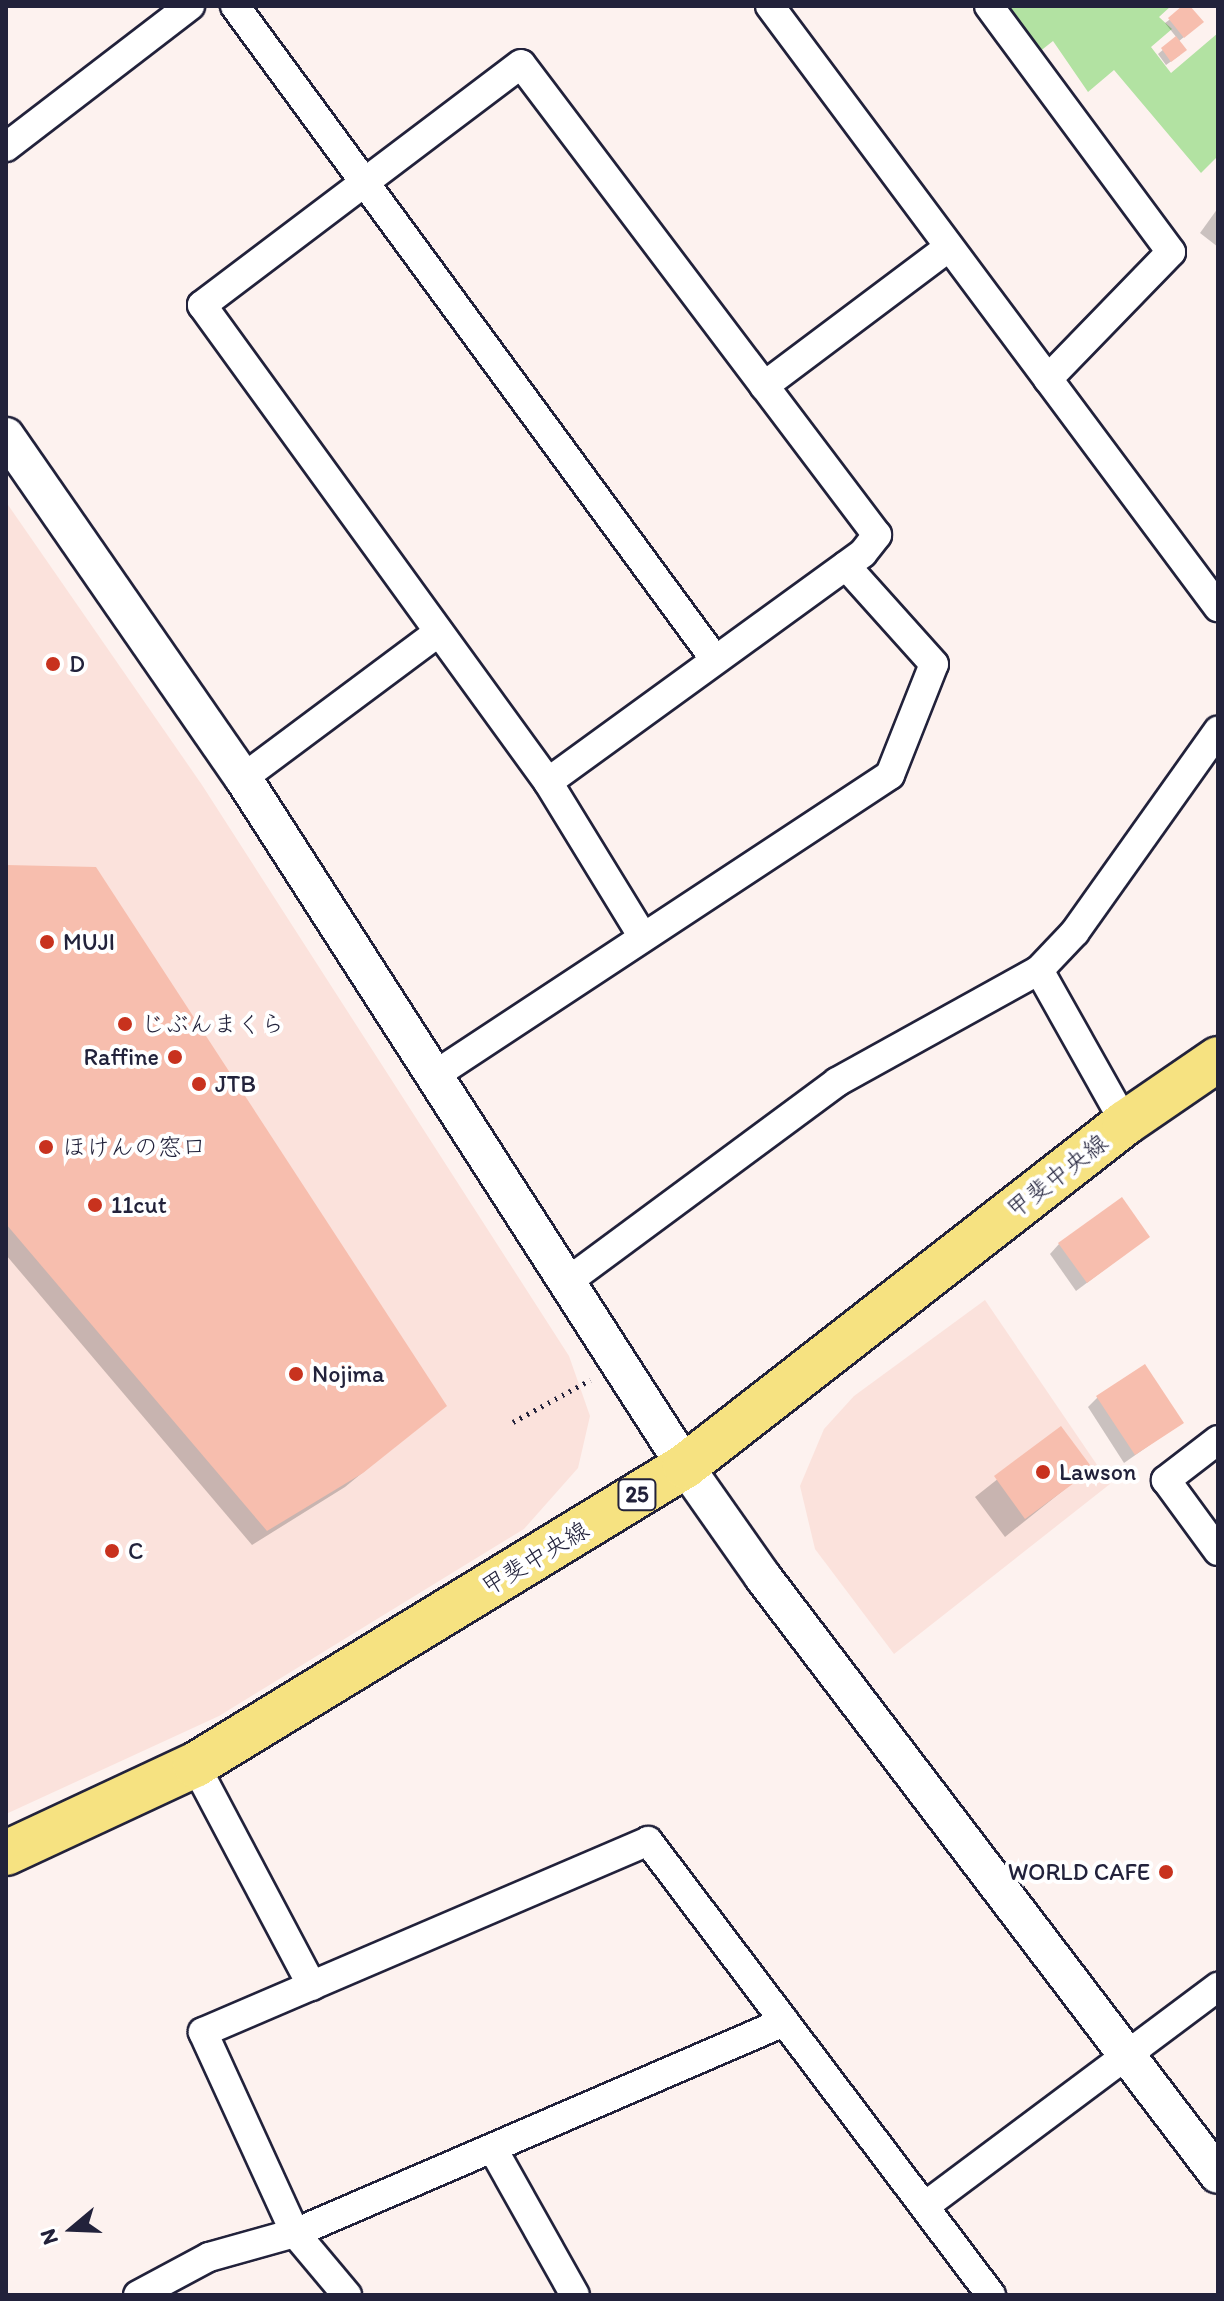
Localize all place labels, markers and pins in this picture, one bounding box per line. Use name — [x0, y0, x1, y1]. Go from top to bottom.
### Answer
place label: D — [69, 650, 85, 678]
marker: D — [44, 655, 62, 673]
place label: MUJI — [63, 928, 115, 956]
marker: MUJI — [38, 933, 56, 951]
place label: じぶんまくら — [141, 1010, 285, 1038]
marker: じぶんまくら — [116, 1015, 134, 1033]
place label: Raffine — [83, 1043, 159, 1071]
marker: Raffine — [166, 1048, 184, 1066]
place label: JTB — [215, 1070, 256, 1098]
marker: JTB — [190, 1075, 208, 1093]
place label: ほけんの窓口 — [62, 1133, 206, 1161]
marker: ほけんの窓口 — [37, 1138, 55, 1156]
place label: 11cut — [111, 1191, 167, 1219]
marker: 11cut — [86, 1196, 104, 1214]
place label: Nojima — [312, 1360, 384, 1388]
marker: Nojima — [287, 1365, 305, 1383]
place label: Lawson — [1059, 1458, 1136, 1486]
marker: Lawson — [1034, 1463, 1052, 1481]
place label: C — [128, 1537, 143, 1565]
marker: C — [103, 1542, 121, 1560]
place label: WORLD CAFE — [1007, 1858, 1150, 1886]
marker: WORLD CAFE — [1157, 1863, 1175, 1881]

